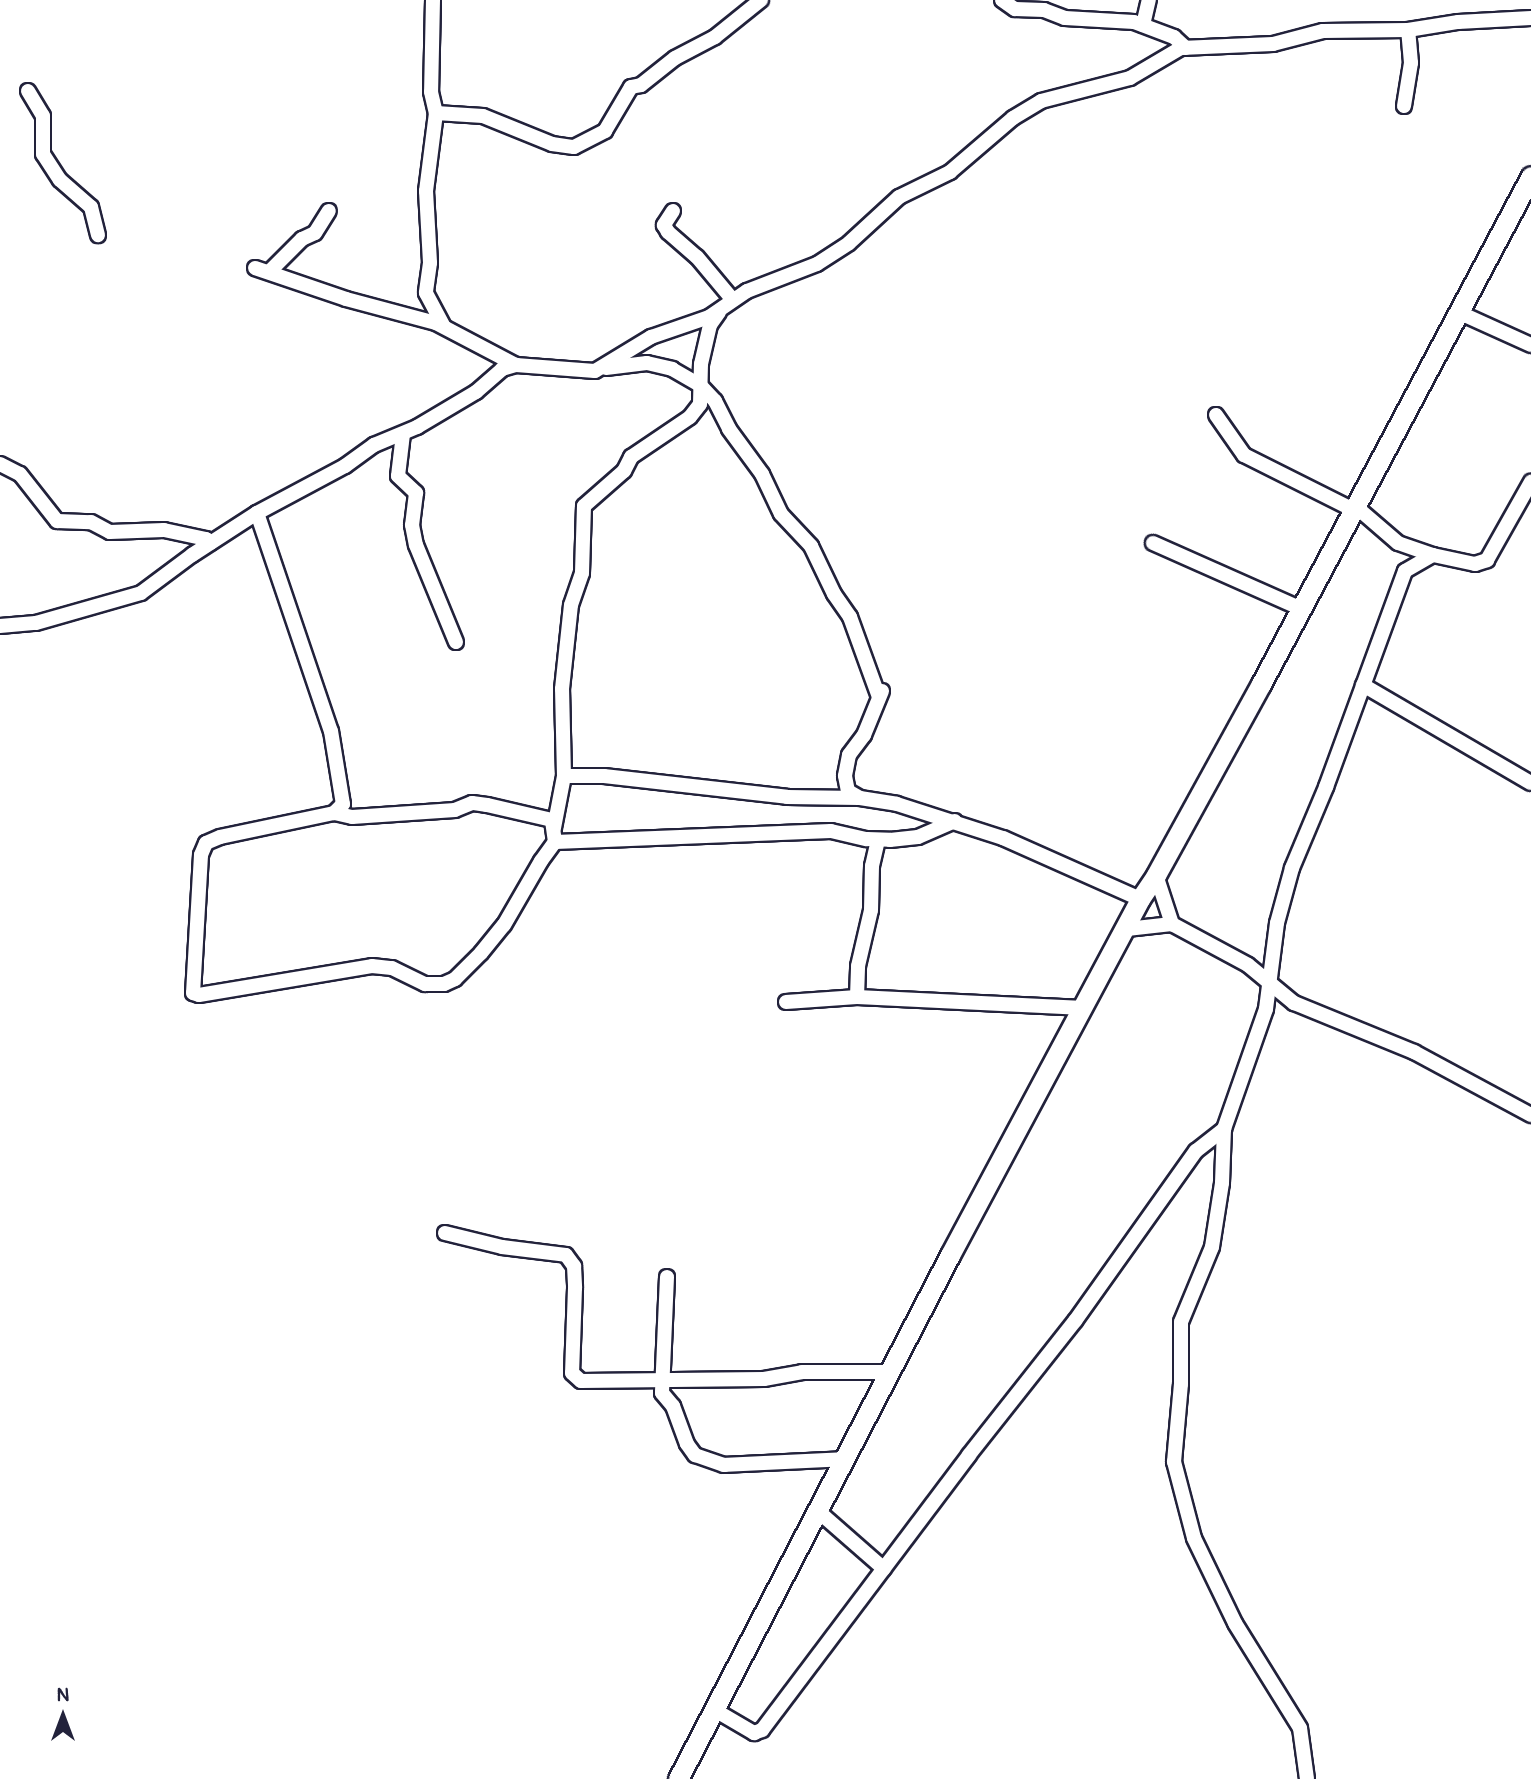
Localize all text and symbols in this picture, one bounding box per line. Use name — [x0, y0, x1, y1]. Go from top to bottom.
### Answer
north arrow — [28, 1681, 98, 1751]
text: N — [57, 1683, 69, 1707]

